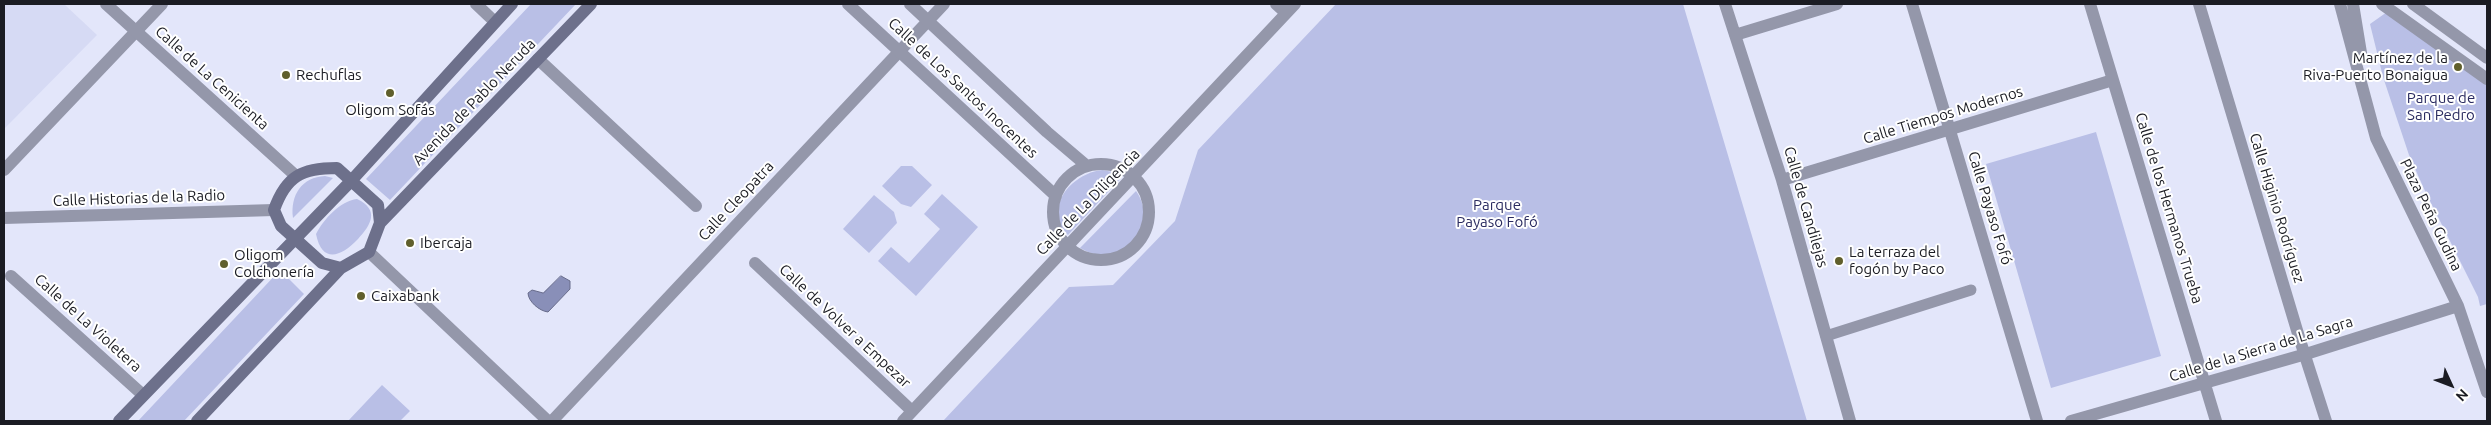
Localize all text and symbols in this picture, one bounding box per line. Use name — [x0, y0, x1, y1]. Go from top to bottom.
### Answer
street label: Calle de Los Santos Inocentes — [885, 14, 1041, 162]
street label: Calle de La Cenicienta — [152, 22, 272, 134]
street label: Avenida de Pablo Neruda — [409, 35, 539, 169]
place label: Martínez de la Riva-Puerto Bonaigua — [2303, 49, 2448, 84]
marker: Martínez de la Riva-Puerto Bonaigua — [2452, 61, 2464, 73]
place label: Rechuflas — [296, 66, 362, 84]
marker: Rechuflas — [280, 69, 292, 81]
street label: Calle Tiempos Modernos — [1861, 82, 2025, 148]
marker: Oligom Sofás — [384, 87, 396, 99]
park label: Parque de San Pedro — [2407, 89, 2475, 124]
place label: Oligom Sofás — [345, 101, 435, 119]
street label: Calle de los Hermanos Trueba — [2131, 110, 2207, 306]
street label: Calle Higinio Rodríguez — [2246, 131, 2308, 285]
street label: Calle de Candilejas — [1780, 144, 1832, 270]
street label: Calle de La Diligencia — [1032, 145, 1144, 259]
street label: Calle Payaso Fofó — [1964, 149, 2016, 267]
street label: Plaza Peña Gudina — [2396, 156, 2466, 274]
street label: Calle Cleopatra — [694, 157, 778, 245]
street label: Calle Historias de la Radio — [52, 186, 226, 210]
park label: Parque Payaso Fofó — [1456, 196, 1538, 231]
place label: Ibercaja — [420, 234, 473, 252]
marker: Ibercaja — [404, 237, 416, 249]
place label: La terraza del fogón by Paco — [1849, 243, 1945, 278]
place label: Oligom Colchonería — [234, 246, 314, 281]
marker: La terraza del fogón by Paco — [1833, 255, 1845, 267]
marker: Oligom Colchonería — [218, 258, 230, 270]
street label: Calle de Volver a Empezar — [776, 260, 914, 392]
street label: Calle de La Violetera — [31, 270, 145, 376]
place label: Caixabank — [371, 287, 439, 305]
marker: Caixabank — [355, 290, 367, 302]
street label: Calle de la Sierra de La Sagra — [2167, 312, 2355, 386]
north arrow — [2426, 360, 2476, 410]
text: N — [2453, 386, 2471, 405]

